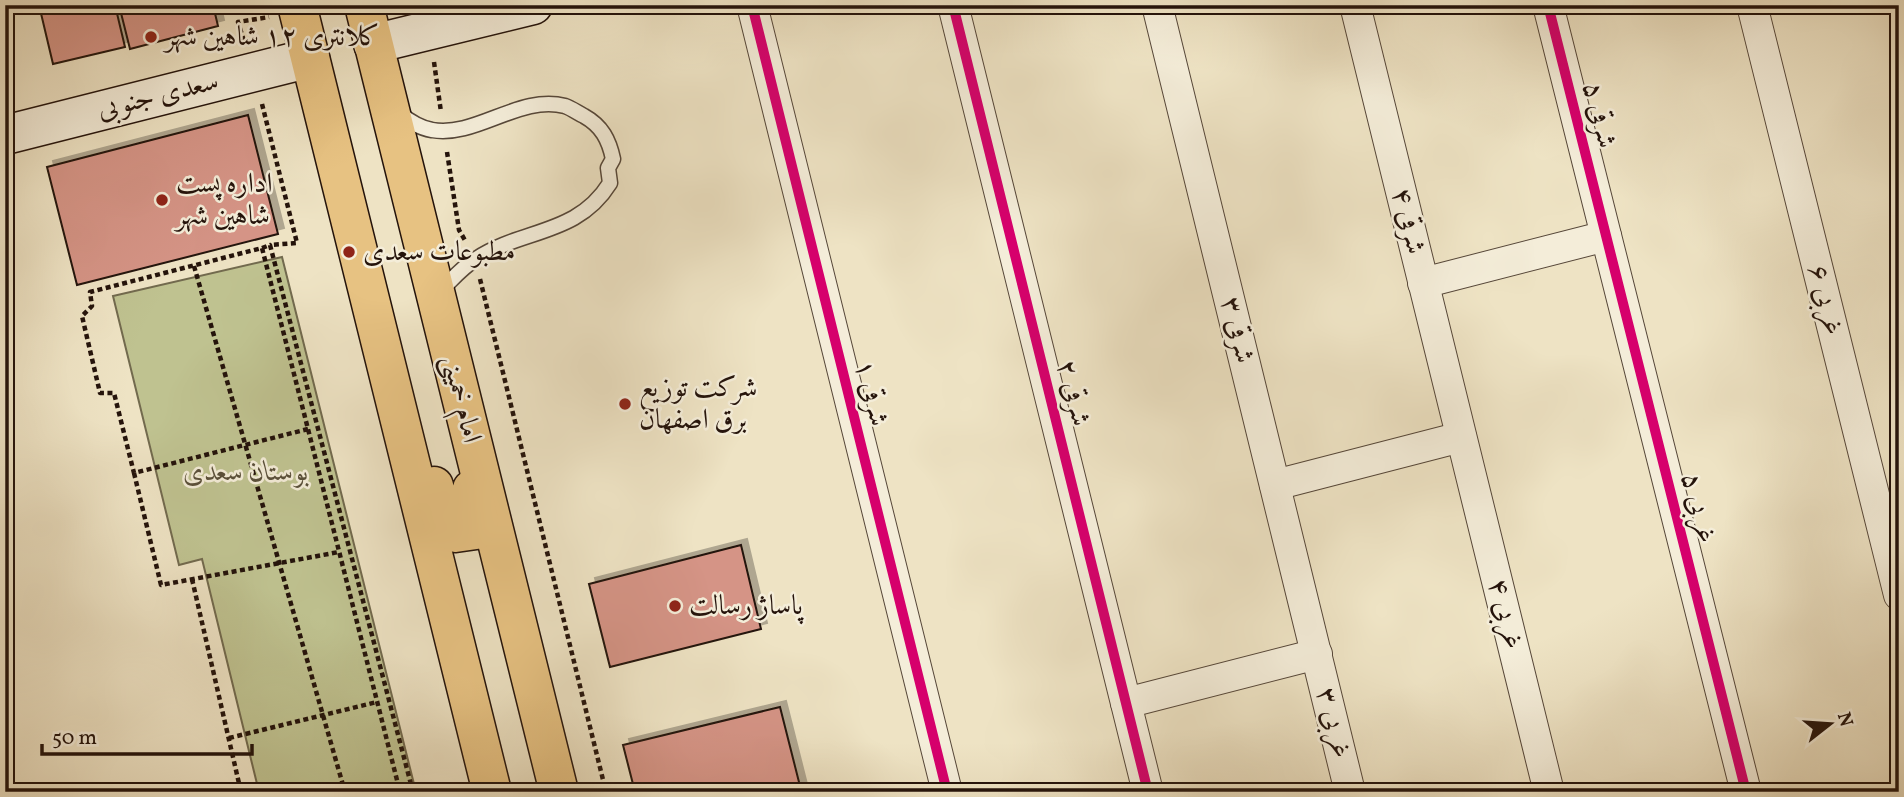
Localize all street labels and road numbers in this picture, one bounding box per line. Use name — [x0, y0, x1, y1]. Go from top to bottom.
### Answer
street label: سعدی جنوبی — [93, 62, 223, 130]
street label: ۵ شرقی — [1572, 78, 1626, 152]
street label: ۴ شرقی — [1381, 184, 1435, 258]
street label: ۶ غربی — [1797, 261, 1853, 339]
street label: ۳ شرقی — [1210, 293, 1264, 367]
street label: امام خمینی — [428, 351, 491, 448]
street label: ۱ شرقی — [844, 356, 898, 430]
street label: ۲ شرقی — [1046, 356, 1100, 430]
street label: ۵ غربی — [1670, 469, 1726, 547]
street label: ۴ غربی — [1477, 575, 1533, 653]
street label: ۳ غربی — [1305, 684, 1361, 762]

